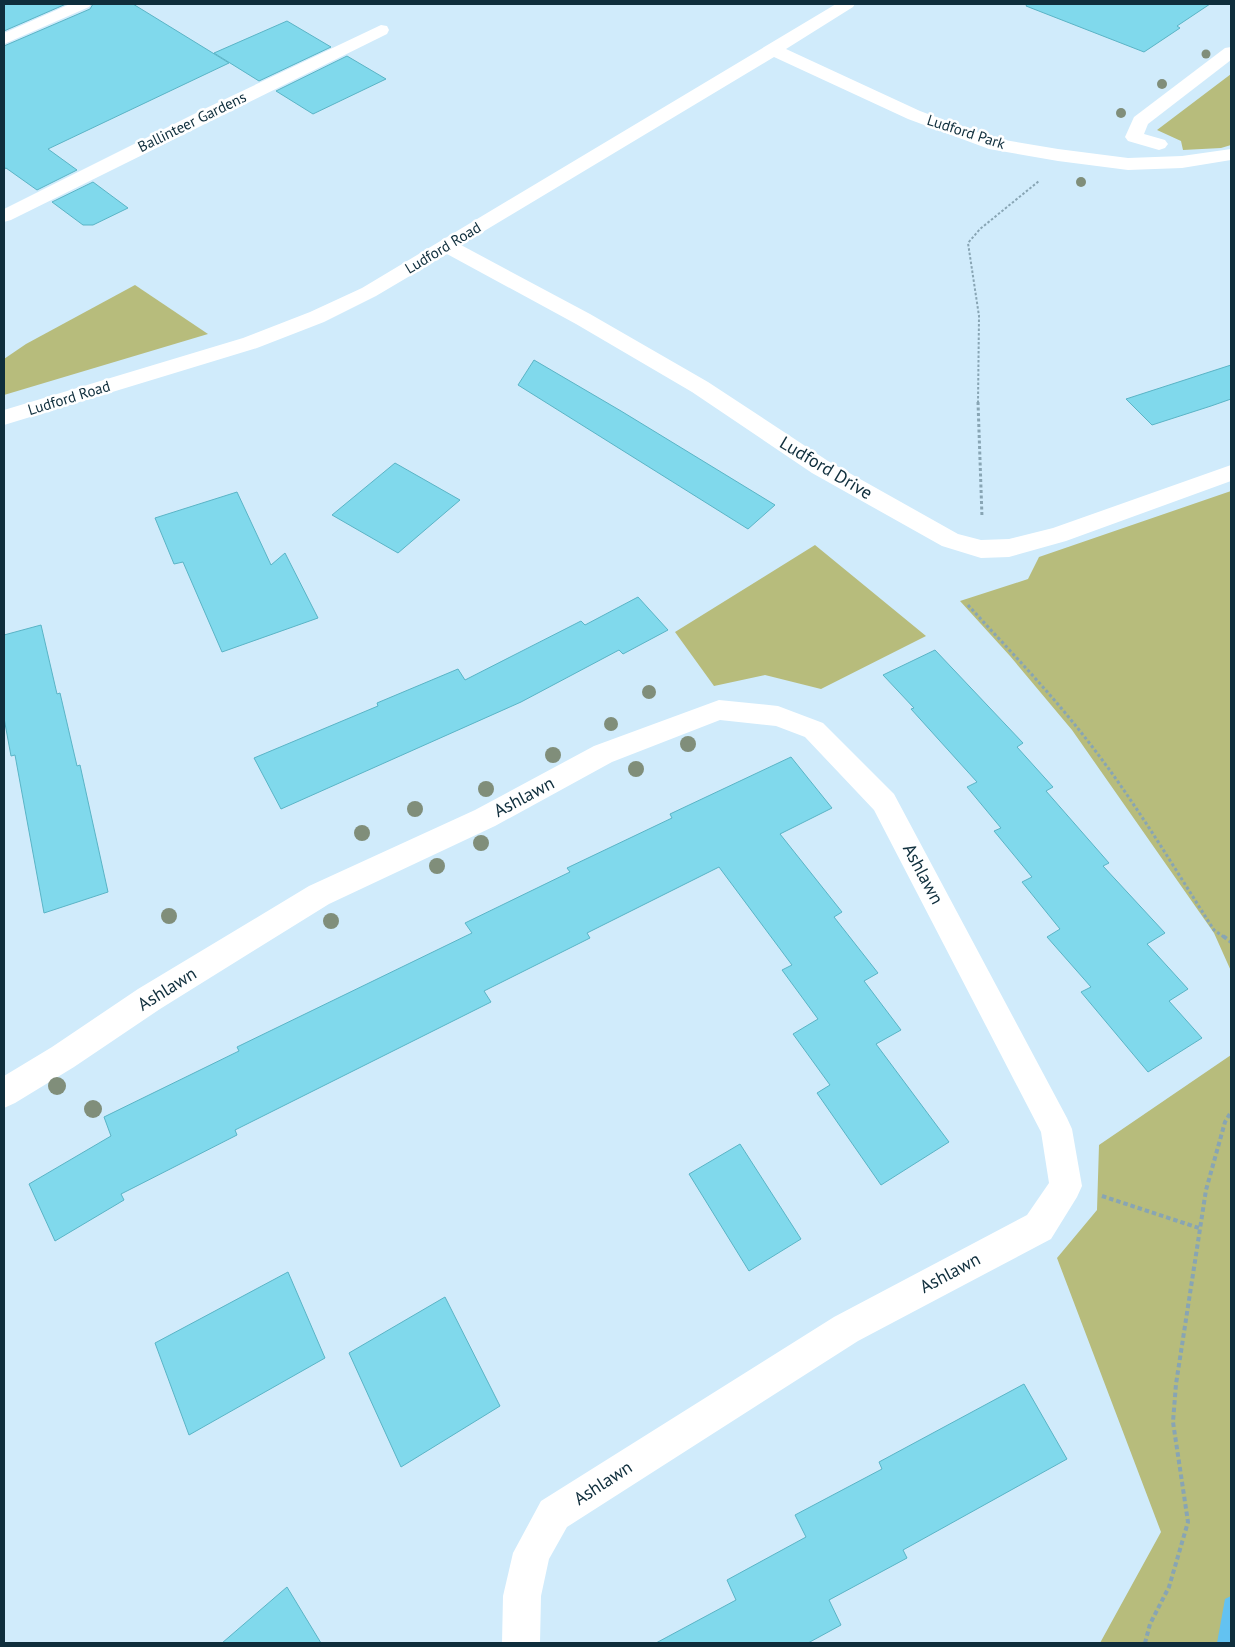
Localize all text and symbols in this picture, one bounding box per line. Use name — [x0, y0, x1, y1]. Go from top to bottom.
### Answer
street label: Ballinteer Gardens — [134, 87, 249, 156]
street label: Ludford Park — [925, 110, 1008, 153]
street label: Ludford Road — [401, 217, 484, 278]
street label: Ludford Road — [25, 376, 112, 419]
street label: Ludford Drive — [776, 431, 877, 504]
street label: Ashlawn — [490, 771, 558, 822]
street label: Ashlawn — [898, 840, 949, 908]
street label: Ashlawn — [133, 962, 200, 1016]
street label: Ashlawn — [916, 1247, 984, 1298]
street label: Ashlawn — [569, 1455, 636, 1510]

